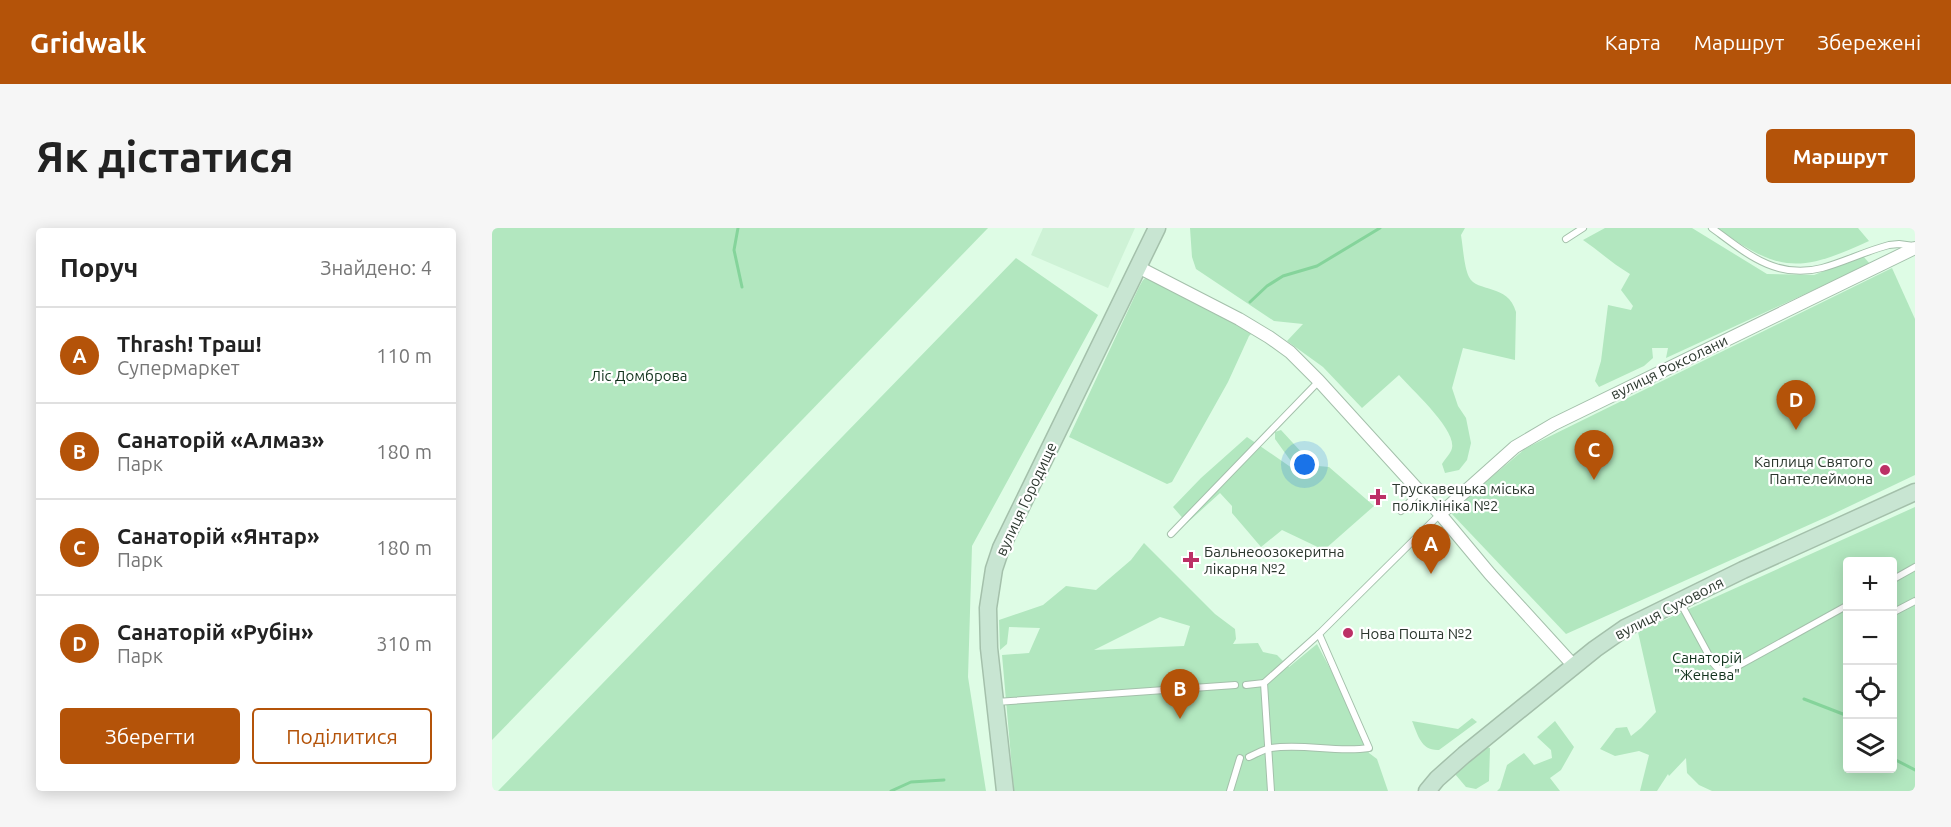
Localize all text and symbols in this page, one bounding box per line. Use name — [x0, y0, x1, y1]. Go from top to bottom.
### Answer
text: Gridwalk — [30, 27, 147, 58]
text: Карта — [1605, 30, 1661, 54]
text: Маршрут — [1694, 30, 1784, 54]
text: Збережені — [1817, 30, 1921, 54]
button: Маршрут — [1766, 129, 1915, 183]
text: Як дістатися — [36, 133, 294, 180]
text: Поруч — [60, 253, 138, 282]
text: Знайдено: 4 — [320, 256, 432, 279]
text: Thrash! Траш! — [117, 331, 262, 356]
street label: вулиця Роксолани — [1608, 331, 1730, 403]
text: A — [72, 344, 87, 367]
text: 110 m — [376, 344, 432, 367]
text: Супермаркет — [117, 356, 240, 379]
park label: Ліс Домброва — [591, 367, 687, 384]
pin: D — [1776, 380, 1816, 430]
text: Санаторій «Алмаз» — [117, 427, 324, 452]
pin: C — [1574, 430, 1614, 480]
street label: вулиця Городище — [992, 439, 1060, 559]
text: B — [73, 440, 86, 463]
text: 180 m — [376, 440, 432, 463]
your location — [1290, 450, 1319, 479]
text: Парк — [117, 452, 163, 475]
place label: Каплиця Святого Пантелеймона — [1754, 453, 1873, 487]
marker: Каплиця Святого Пантелеймона — [1878, 463, 1892, 477]
place label: Трускавецька міська поліклініка №2 — [1392, 480, 1535, 514]
marker: Трускавецька міська поліклініка №2 — [1369, 488, 1387, 506]
text: Санаторій «Янтар» — [117, 523, 319, 548]
pin: A — [1412, 524, 1450, 574]
text: C — [73, 536, 86, 559]
text: 180 m — [376, 536, 432, 559]
place label: Бальнеоозокеритна лікарня №2 — [1204, 543, 1345, 577]
text: Парк — [117, 548, 163, 571]
marker: Бальнеоозокеритна лікарня №2 — [1182, 551, 1200, 569]
map controls — [1843, 557, 1897, 773]
button: + — [1843, 557, 1897, 611]
street label: вулиця Суховоля — [1612, 573, 1726, 643]
button: − — [1843, 611, 1897, 665]
text: Санаторій «Рубін» — [117, 619, 313, 644]
place label: Нова Пошта №2 — [1360, 625, 1473, 642]
marker: Нова Пошта №2 — [1341, 626, 1355, 640]
text: D — [72, 632, 87, 655]
text: 310 m — [376, 632, 432, 655]
text: Парк — [117, 644, 163, 667]
park label: Санаторій "Женева" — [1672, 649, 1742, 683]
button: locate — [1843, 665, 1897, 719]
pin: B — [1160, 670, 1200, 719]
button: Зберегти — [60, 708, 240, 764]
button: Поділитися — [252, 708, 432, 764]
button: layers — [1843, 719, 1897, 773]

